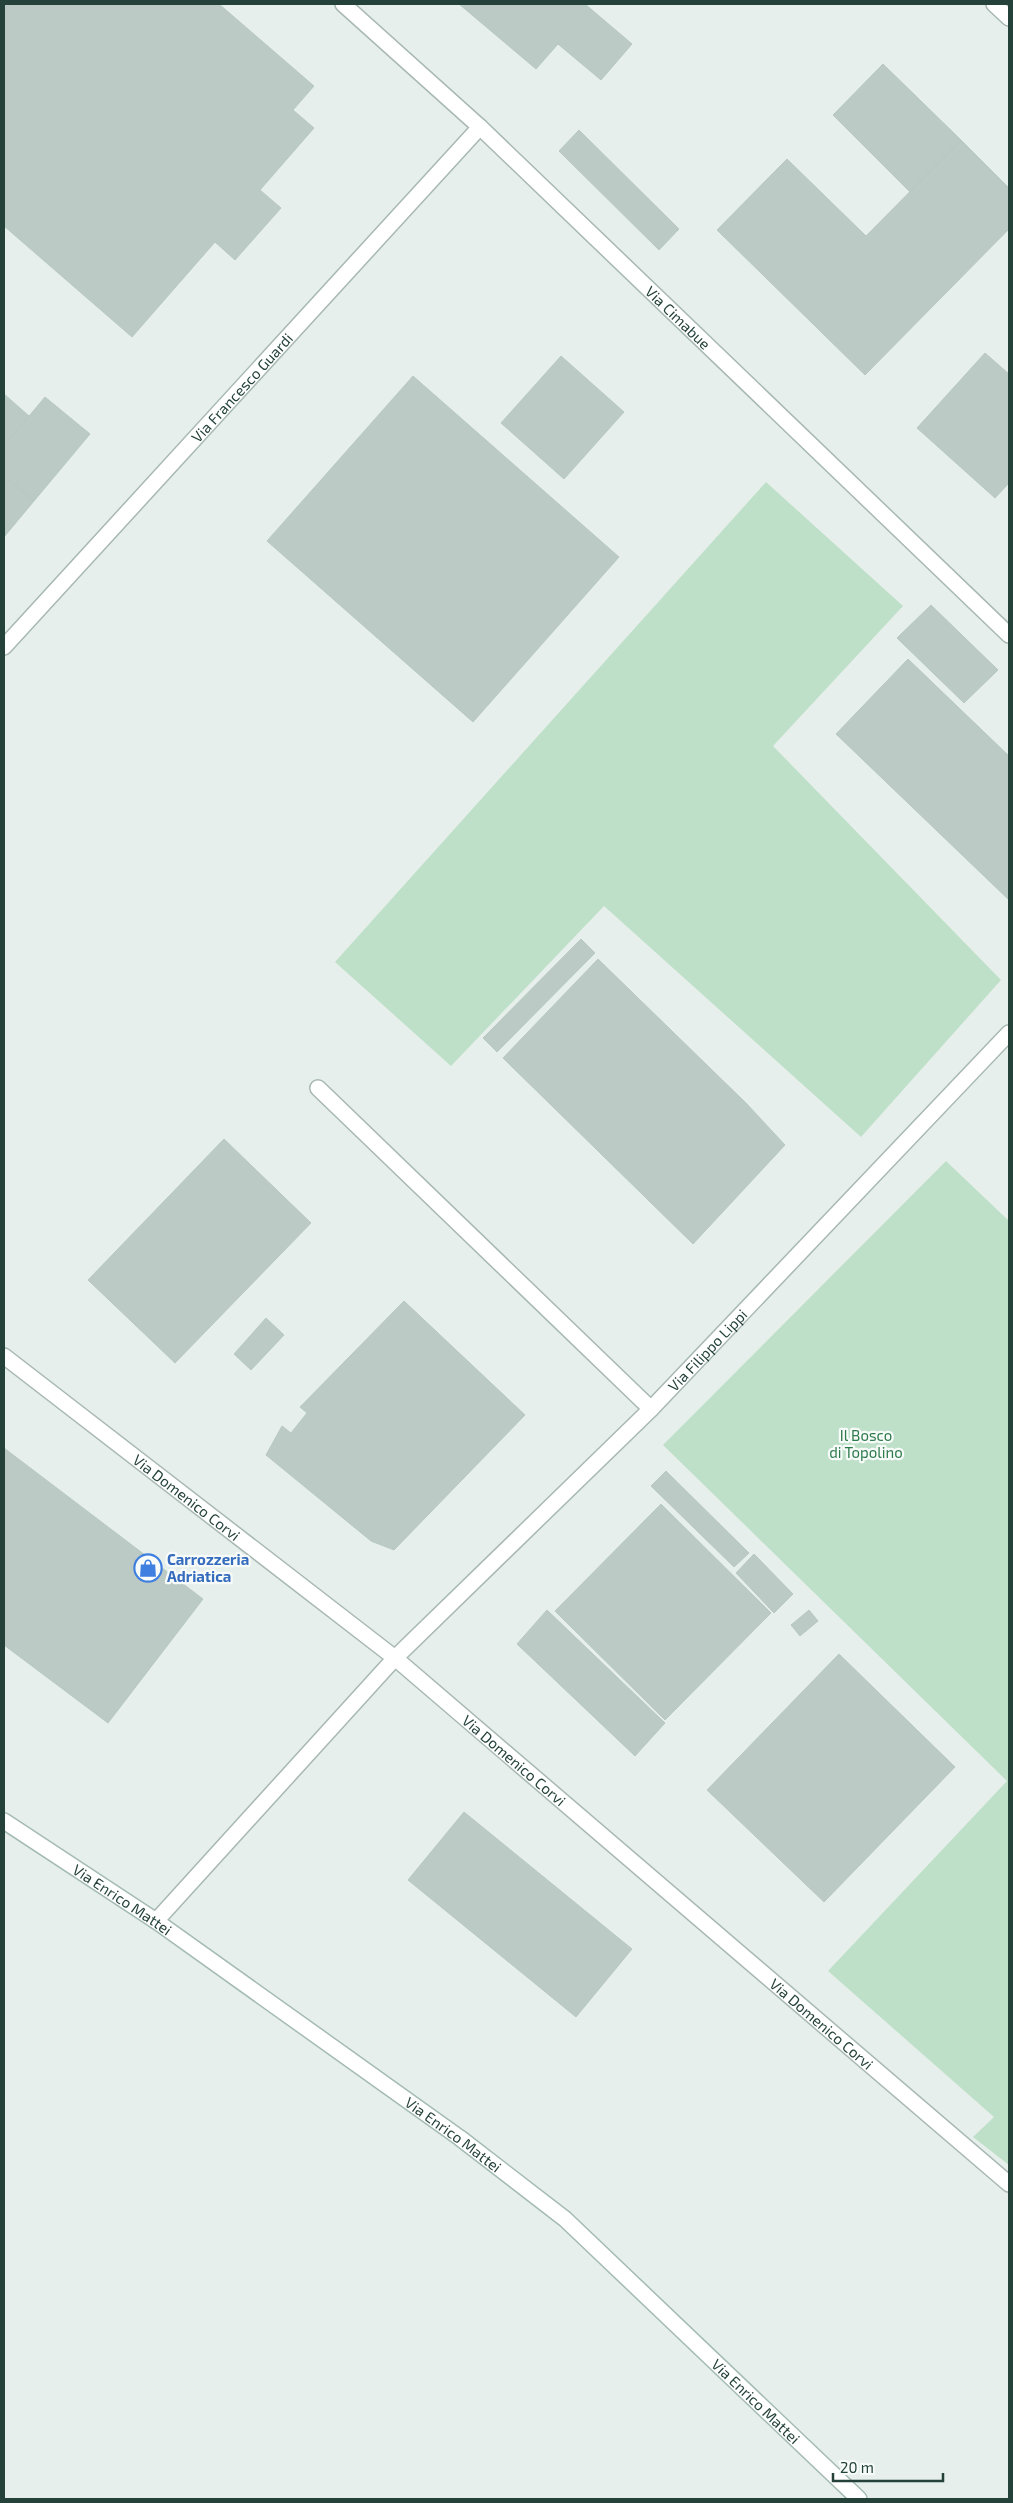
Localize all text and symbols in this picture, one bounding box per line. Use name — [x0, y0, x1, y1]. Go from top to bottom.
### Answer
street label: Via Cimabue — [642, 282, 715, 353]
street label: Via Francesco Guardi — [187, 329, 296, 446]
street label: Via Filippo Lippi — [664, 1305, 750, 1395]
park label: Il Bosco di Topolino — [829, 1426, 903, 1461]
street label: Via Domenico Corvi — [130, 1450, 244, 1544]
place label: Carrozzeria Adriatica — [167, 1550, 249, 1585]
shop icon: Carrozzeria Adriatica — [133, 1553, 163, 1583]
street label: Via Domenico Corvi — [459, 1711, 570, 1809]
street label: Via Enrico Mattei — [70, 1860, 176, 1939]
street label: Via Domenico Corvi — [766, 1974, 877, 2073]
street label: Via Enrico Mattei — [402, 2093, 505, 2176]
street label: Via Enrico Mattei — [708, 2355, 804, 2447]
scale bar — [833, 2450, 943, 2482]
text: 20 m — [840, 2458, 874, 2476]

